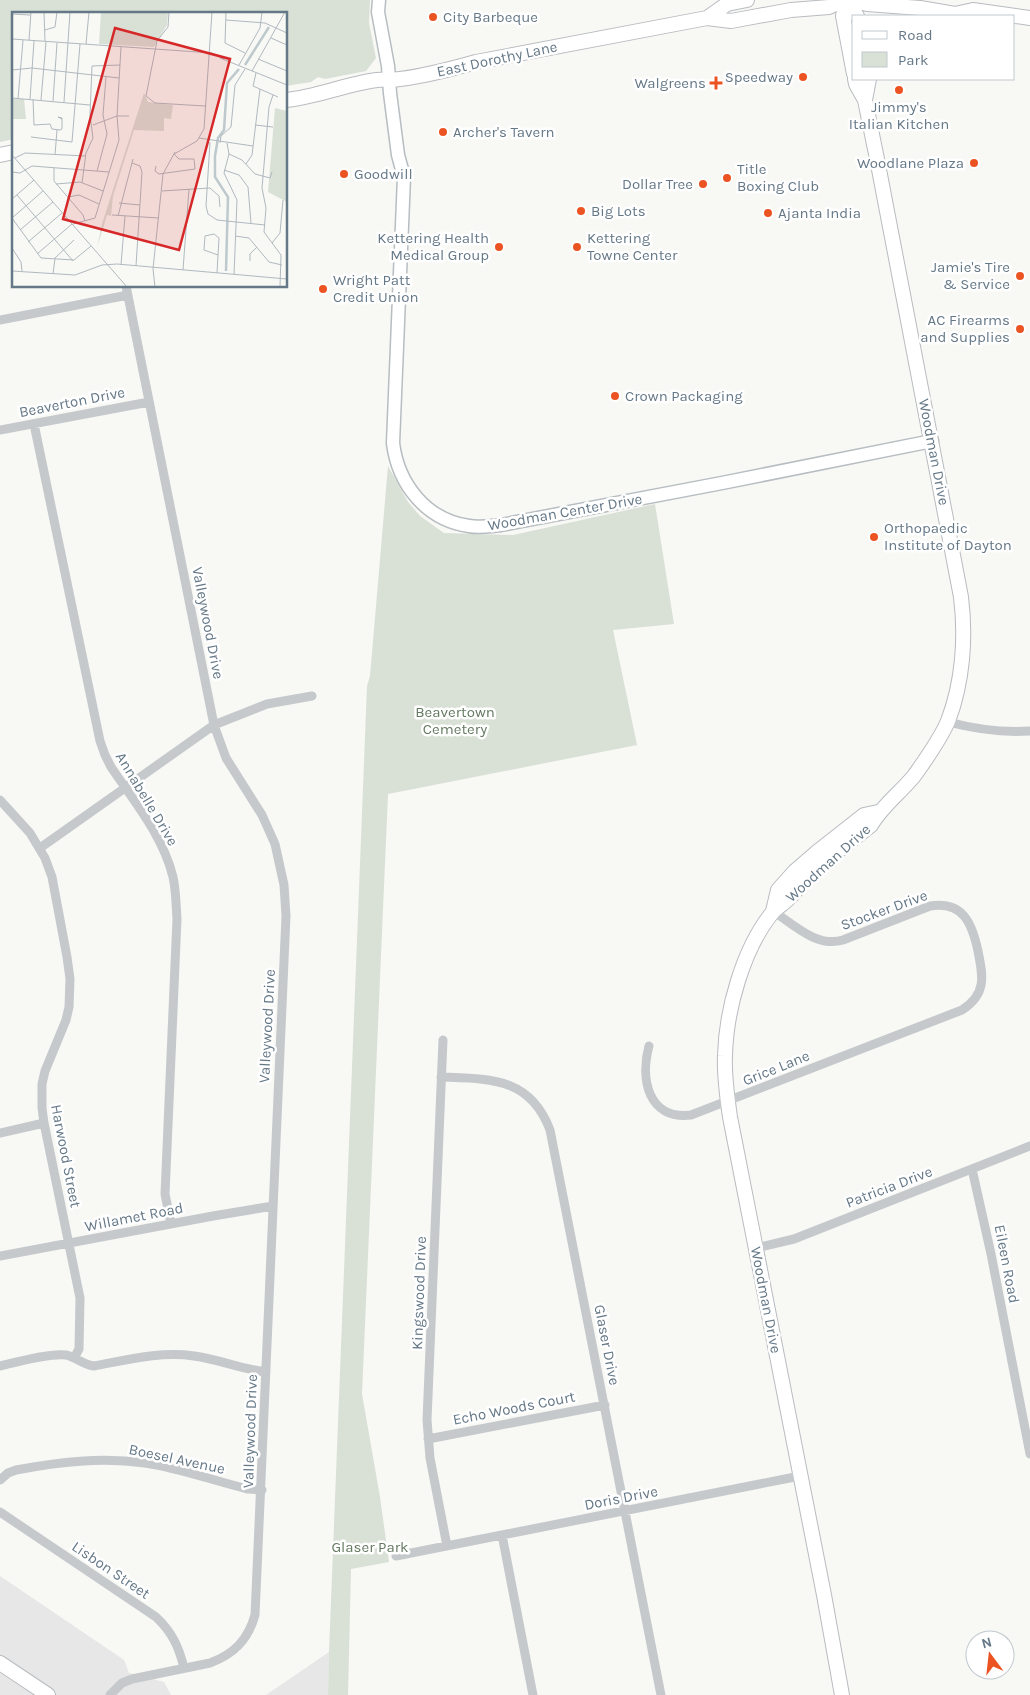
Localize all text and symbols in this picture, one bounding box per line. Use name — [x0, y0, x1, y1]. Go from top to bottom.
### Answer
place label: City Barbeque — [443, 8, 538, 26]
marker: City Barbeque — [427, 11, 439, 23]
inset map — [12, 12, 288, 288]
legend — [852, 15, 1015, 80]
text: Road — [898, 26, 933, 44]
street label: East Dorothy Lane — [435, 37, 559, 81]
text: Park — [898, 51, 928, 69]
place label: Speedway — [725, 68, 793, 86]
marker: Speedway — [797, 71, 809, 83]
place label: Walgreens — [634, 74, 706, 92]
marker: Walgreens — [710, 77, 722, 89]
marker: Jimmy's Italian Kitchen — [893, 84, 905, 96]
place label: Jimmy's Italian Kitchen — [849, 98, 949, 133]
place label: Archer's Tavern — [453, 123, 555, 141]
marker: Archer's Tavern — [437, 126, 449, 138]
place label: Woodlane Plaza — [857, 154, 964, 172]
marker: Woodlane Plaza — [968, 157, 980, 169]
place label: Title Boxing Club — [737, 160, 819, 195]
place label: Goodwill — [354, 165, 413, 183]
marker: Goodwill — [338, 168, 350, 180]
marker: Title Boxing Club — [721, 172, 733, 184]
place label: Dollar Tree — [622, 175, 693, 193]
marker: Dollar Tree — [697, 178, 709, 190]
place label: Big Lots — [591, 202, 646, 220]
place label: Ajanta India — [778, 204, 861, 222]
marker: Big Lots — [575, 205, 587, 217]
marker: Ajanta India — [762, 207, 774, 219]
place label: Kettering Health Medical Group — [377, 229, 489, 264]
place label: Kettering Towne Center — [587, 229, 678, 264]
marker: Kettering Health Medical Group — [493, 241, 505, 253]
marker: Kettering Towne Center — [571, 241, 583, 253]
place label: Jamie's Tire & Service — [931, 258, 1010, 293]
marker: Jamie's Tire & Service — [1014, 270, 1026, 282]
place label: Wright Patt Credit Union — [333, 271, 418, 306]
marker: Wright Patt Credit Union — [317, 283, 329, 295]
place label: AC Firearms and Supplies — [920, 311, 1010, 346]
marker: AC Firearms and Supplies — [1014, 323, 1026, 335]
street label: Beaverton Drive — [18, 383, 126, 421]
place label: Crown Packaging — [625, 387, 743, 405]
marker: Crown Packaging — [609, 390, 621, 402]
street label: Woodman Drive — [915, 397, 953, 507]
street label: Woodman Center Drive — [486, 490, 644, 534]
place label: Orthopaedic Institute of Dayton — [884, 519, 1012, 554]
marker: Orthopaedic Institute of Dayton — [868, 531, 880, 543]
street label: Valleywood Drive — [188, 565, 228, 681]
park label: Beavertown Cemetery — [415, 703, 495, 738]
street label: Annabelle Drive — [112, 749, 182, 849]
street label: Woodman Drive — [782, 820, 874, 906]
street label: Stocker Drive — [838, 886, 930, 934]
street label: Valleywood Drive — [255, 969, 279, 1083]
street label: Grice Lane — [740, 1046, 812, 1090]
street label: Harwood Street — [47, 1103, 85, 1209]
street label: Patricia Drive — [843, 1162, 935, 1212]
street label: Willamet Road — [83, 1199, 185, 1235]
street label: Eileen Road — [991, 1223, 1023, 1305]
street label: Kingswood Drive — [408, 1236, 430, 1350]
street label: Woodman Drive — [747, 1245, 785, 1355]
street label: Glaser Drive — [590, 1303, 624, 1387]
street label: Valleywood Drive — [239, 1374, 261, 1488]
street label: Echo Woods Court — [451, 1387, 577, 1429]
street label: Boesel Avenue — [127, 1440, 227, 1478]
street label: Doris Drive — [583, 1482, 659, 1514]
street label: Lisbon Street — [69, 1537, 154, 1603]
park label: Glaser Park — [331, 1538, 409, 1556]
north arrow — [965, 1630, 1015, 1680]
text: N — [980, 1633, 994, 1652]

